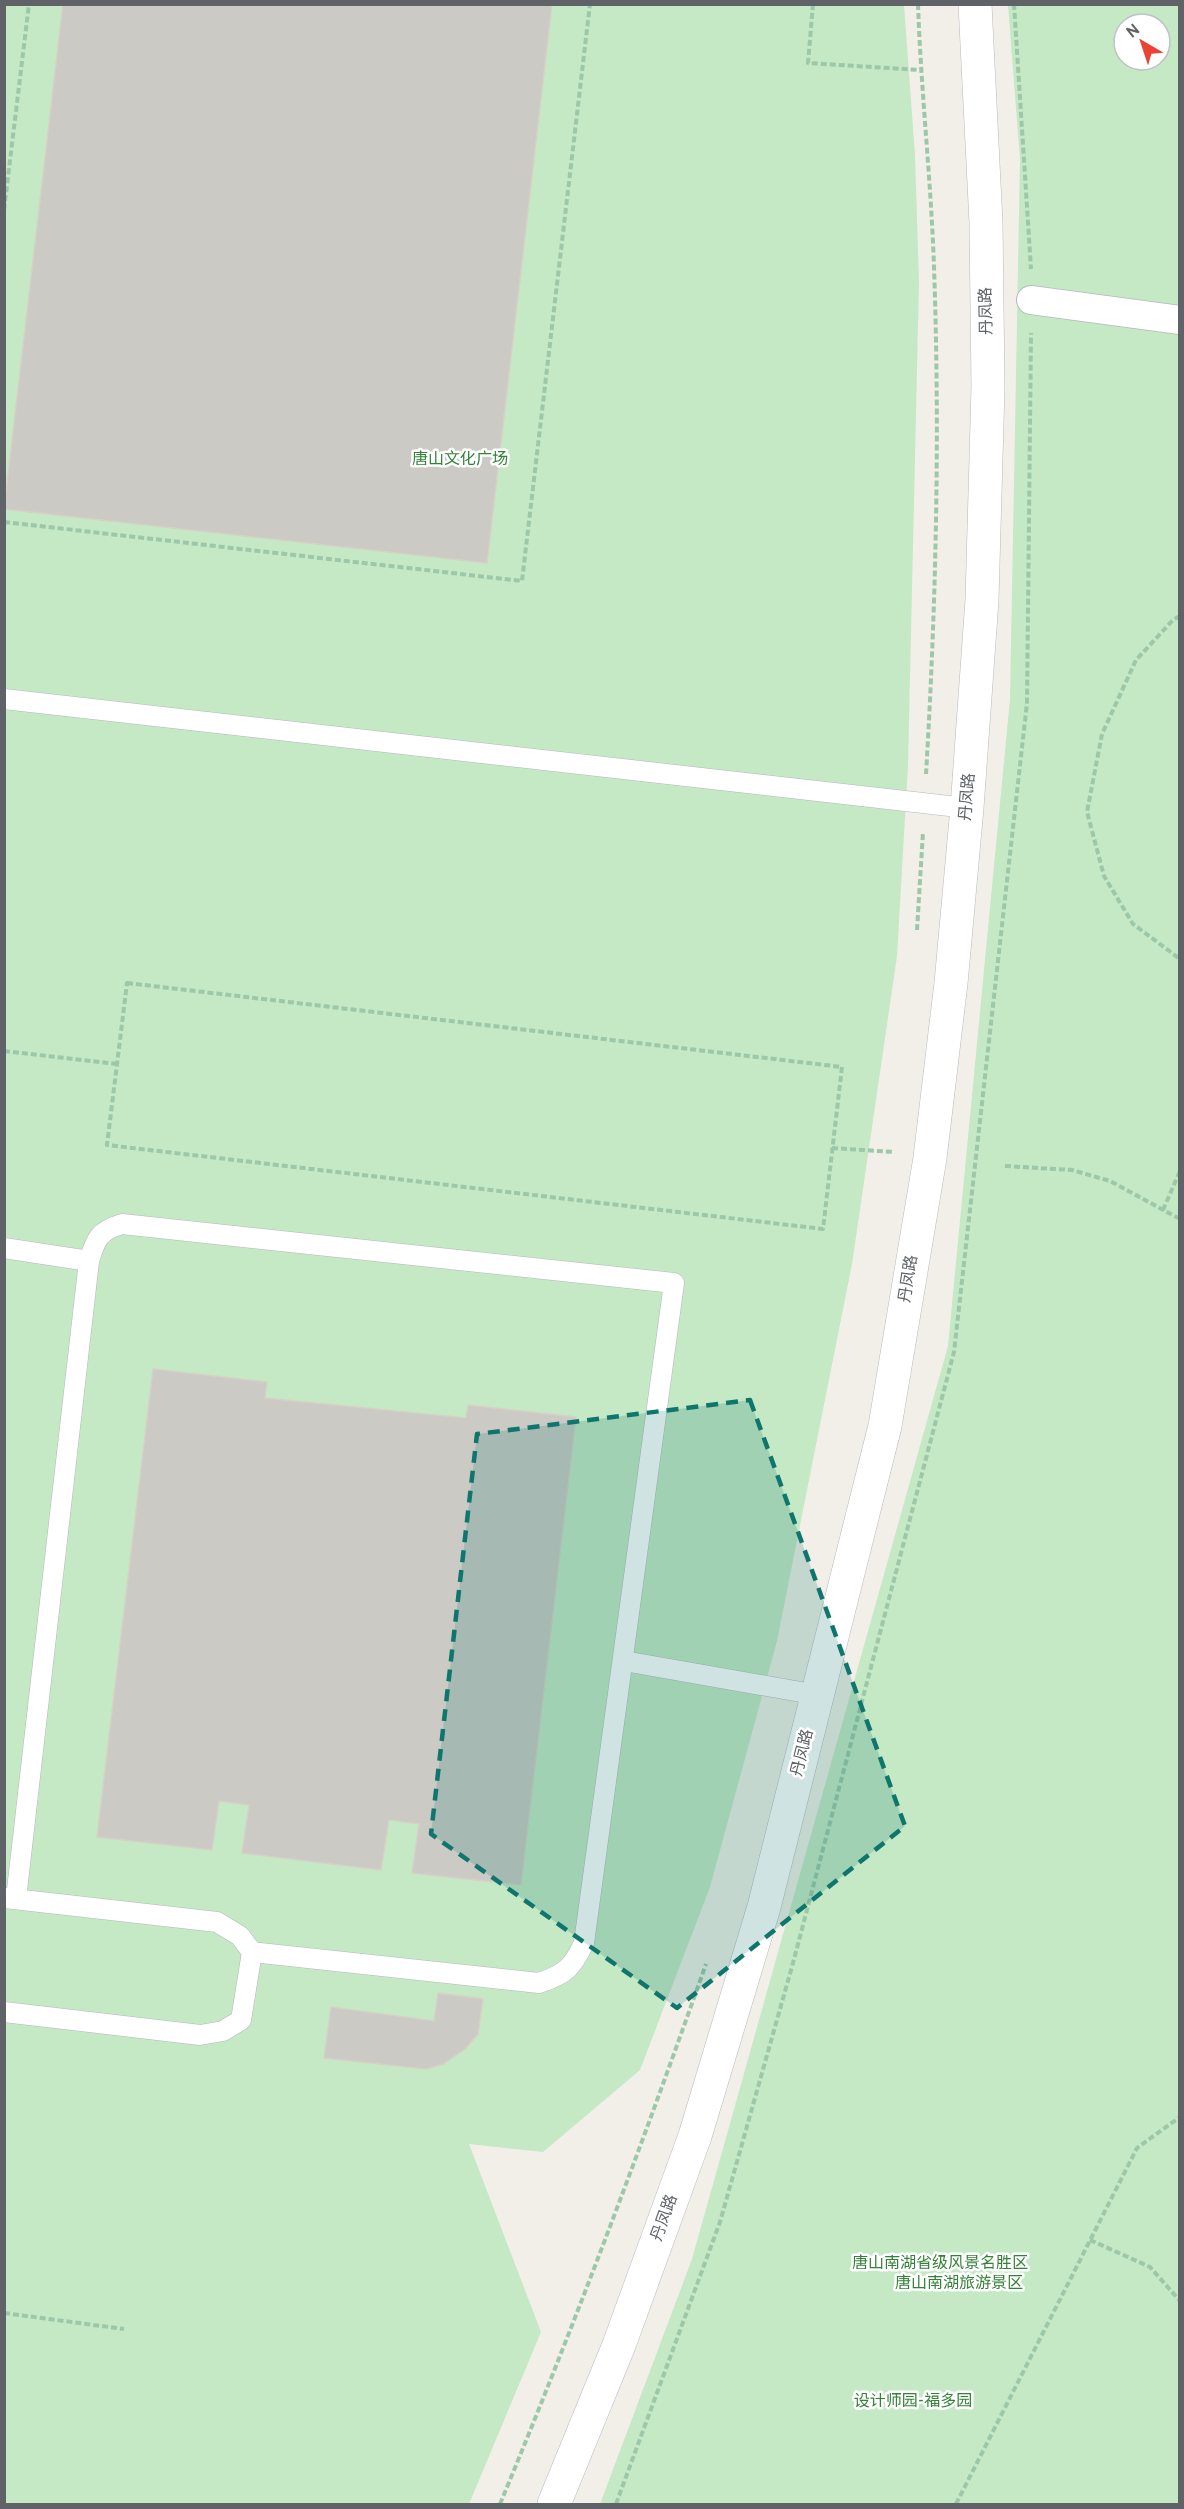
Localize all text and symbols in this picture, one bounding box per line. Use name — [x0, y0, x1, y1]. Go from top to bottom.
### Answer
north arrow — [1112, 12, 1172, 72]
text: N — [1123, 21, 1145, 43]
street label: 丹凤路 — [977, 287, 997, 335]
park label: 唐山文化广场 — [412, 450, 508, 470]
street label: 丹凤路 — [956, 772, 980, 822]
street label: 丹凤路 — [895, 1254, 923, 1304]
street label: 丹凤路 — [787, 1727, 819, 1779]
street label: 丹凤路 — [647, 2192, 683, 2244]
park label: 唐山南湖省级风景名胜区 — [852, 2253, 1028, 2274]
park label: 唐山南湖旅游景区 — [895, 2274, 1023, 2294]
park label: 设计师园-福多园 — [854, 2392, 972, 2412]

